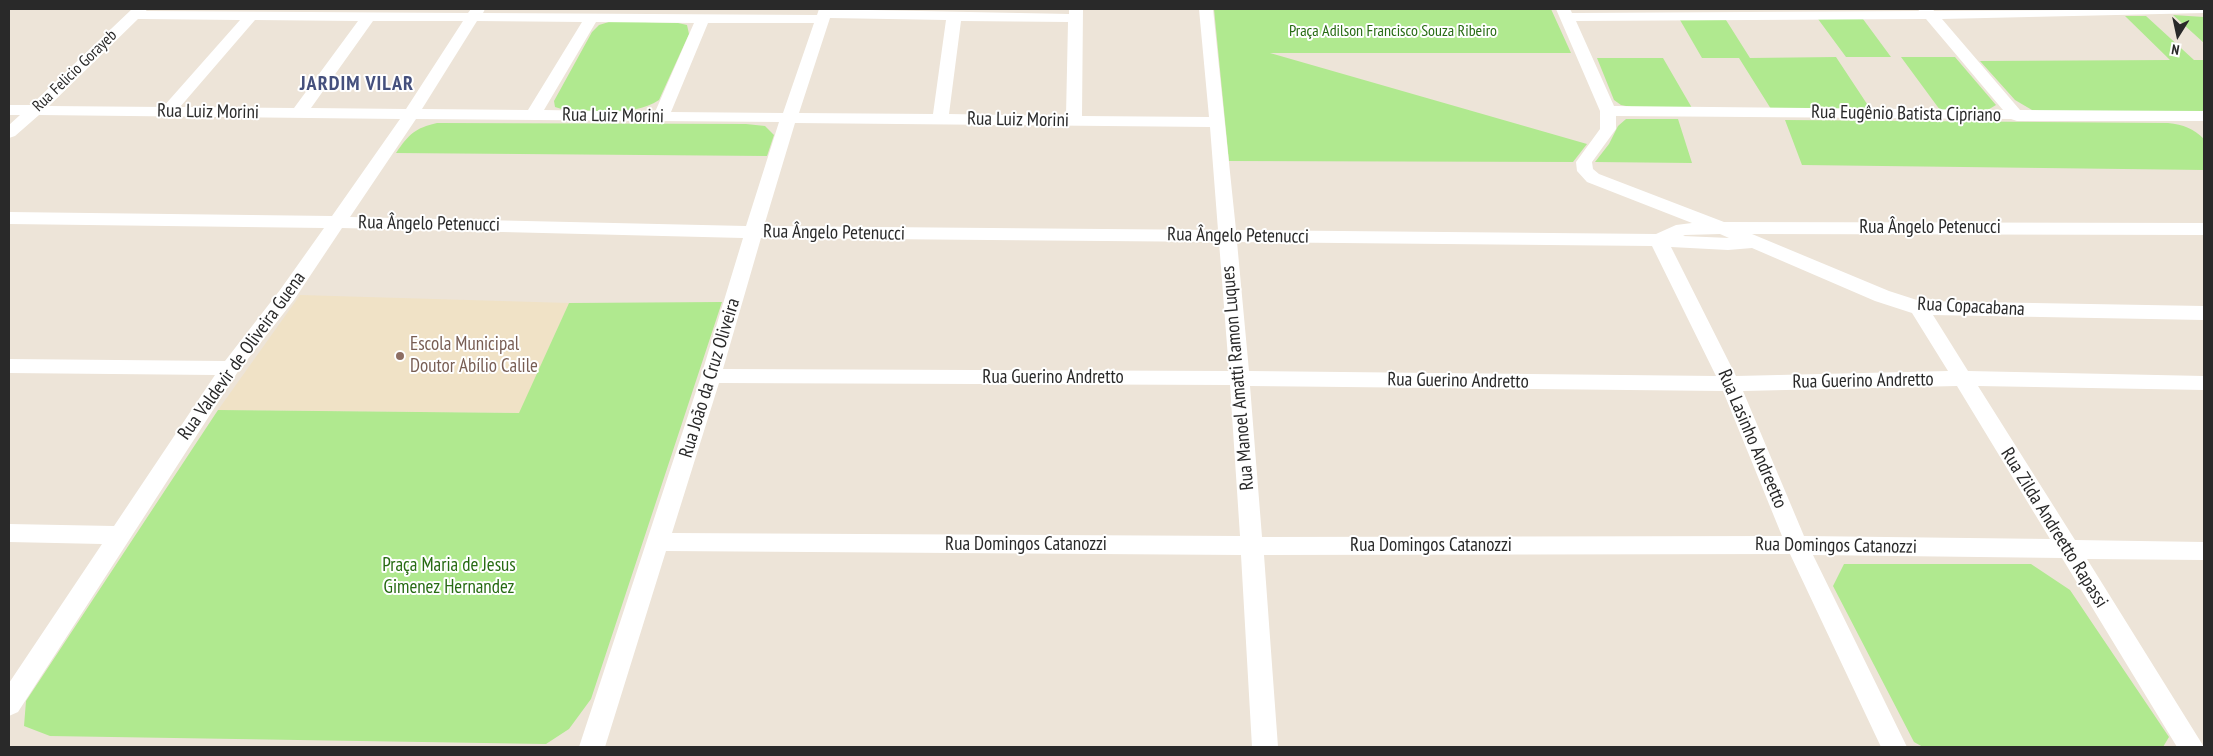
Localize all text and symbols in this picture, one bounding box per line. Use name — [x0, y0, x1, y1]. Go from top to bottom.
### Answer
north arrow — [2153, 10, 2203, 60]
park label: Praça Adilson Francisco Souza Ribeiro — [1289, 21, 1497, 41]
street label: Rua Felicio Gorayeb — [29, 26, 121, 116]
text: N — [2170, 40, 2181, 59]
district label: JARDIM VILAR — [298, 72, 416, 96]
street label: Rua Luiz Morini — [157, 100, 259, 124]
street label: Rua Eugênio Batista Cipriano — [1811, 101, 2001, 127]
street label: Rua Luiz Morini — [562, 104, 664, 128]
street label: Rua Luiz Morini — [967, 108, 1069, 132]
street label: Rua Ângelo Petenucci — [358, 211, 500, 237]
street label: Rua Ângelo Petenucci — [1859, 217, 2001, 239]
street label: Rua Ângelo Petenucci — [763, 220, 905, 246]
street label: Rua Ângelo Petenucci — [1167, 223, 1309, 249]
street label: Rua Manoel Amatti Ramon Luques — [1217, 265, 1259, 491]
street label: Rua Valdevir de Oliveira Guena — [173, 268, 311, 444]
street label: Rua Copacabana — [1917, 293, 2025, 321]
street label: Rua João da Cruz Oliveira — [675, 296, 745, 460]
place label: Escola Municipal Doutor Abílio Calile — [410, 334, 538, 378]
marker: Escola Municipal Doutor Abílio Calile — [394, 350, 406, 362]
street label: Rua Lasinho Andreetto — [1712, 366, 1792, 512]
street label: Rua Guerino Andretto — [982, 367, 1124, 389]
street label: Rua Guerino Andretto — [1387, 368, 1529, 394]
street label: Rua Guerino Andretto — [1792, 368, 1934, 394]
street label: Rua Zilda Andreetto Rapassi — [1996, 444, 2112, 612]
street label: Rua Domingos Catanozzi — [1755, 533, 1917, 559]
street label: Rua Domingos Catanozzi — [945, 534, 1107, 556]
street label: Rua Domingos Catanozzi — [1350, 535, 1512, 557]
park label: Praça Maria de Jesus Gimenez Hernandez — [382, 555, 516, 599]

